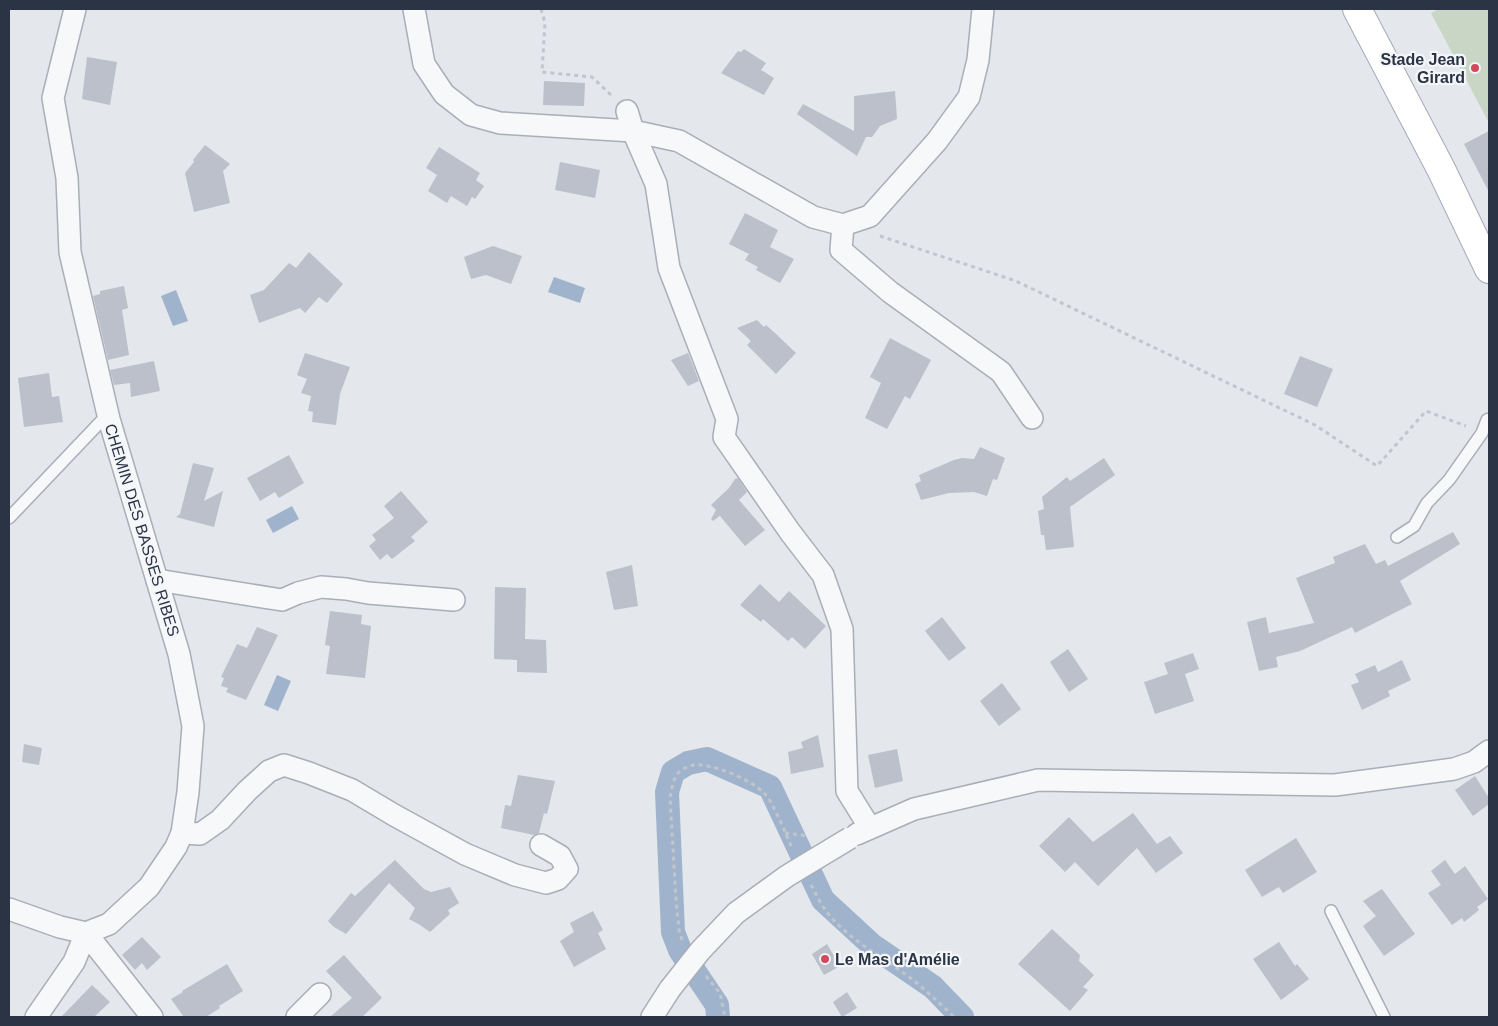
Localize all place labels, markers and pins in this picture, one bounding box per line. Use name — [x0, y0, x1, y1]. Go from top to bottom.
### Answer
place label: Stade Jean Girard — [1381, 51, 1465, 86]
marker: Stade Jean Girard — [1469, 62, 1481, 74]
place label: Le Mas d'Amélie — [835, 951, 960, 968]
marker: Le Mas d'Amélie — [819, 953, 831, 965]

